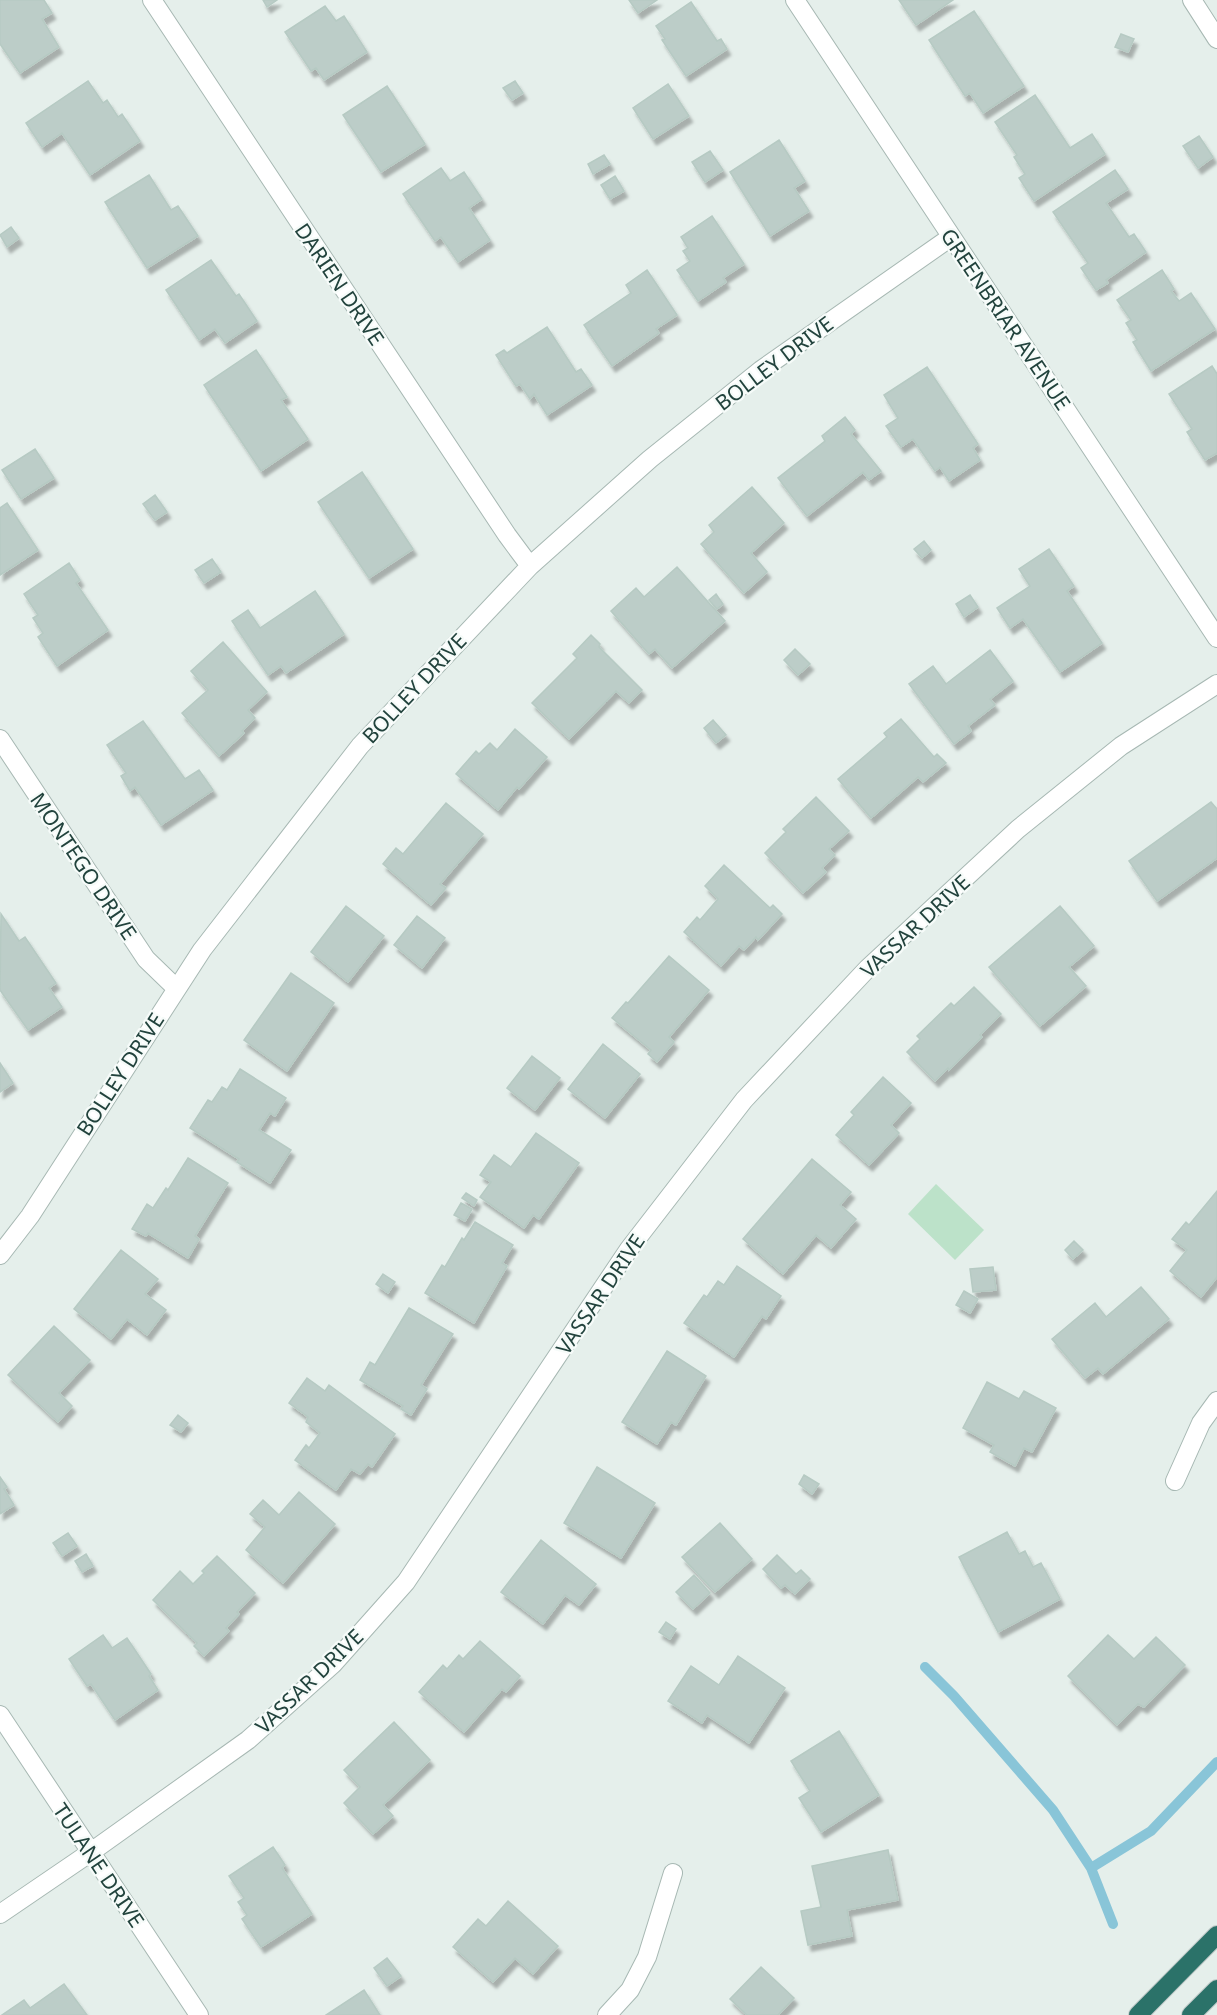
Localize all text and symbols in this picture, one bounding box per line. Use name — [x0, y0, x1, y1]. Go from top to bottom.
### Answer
street label: DARIEN DRIVE — [289, 218, 391, 350]
street label: GREENBRIAR AVENUE — [935, 223, 1077, 415]
street label: BOLLEY DRIVE — [709, 309, 839, 417]
street label: BOLLEY DRIVE — [356, 627, 472, 749]
street label: MONTEGO DRIVE — [24, 787, 144, 945]
street label: VASSAR DRIVE — [854, 868, 976, 984]
street label: BOLLEY DRIVE — [70, 1007, 170, 1141]
street label: VASSAR DRIVE — [549, 1228, 651, 1360]
street label: VASSAR DRIVE — [249, 1622, 369, 1740]
street label: TULANE DRIVE — [47, 1797, 151, 1933]

